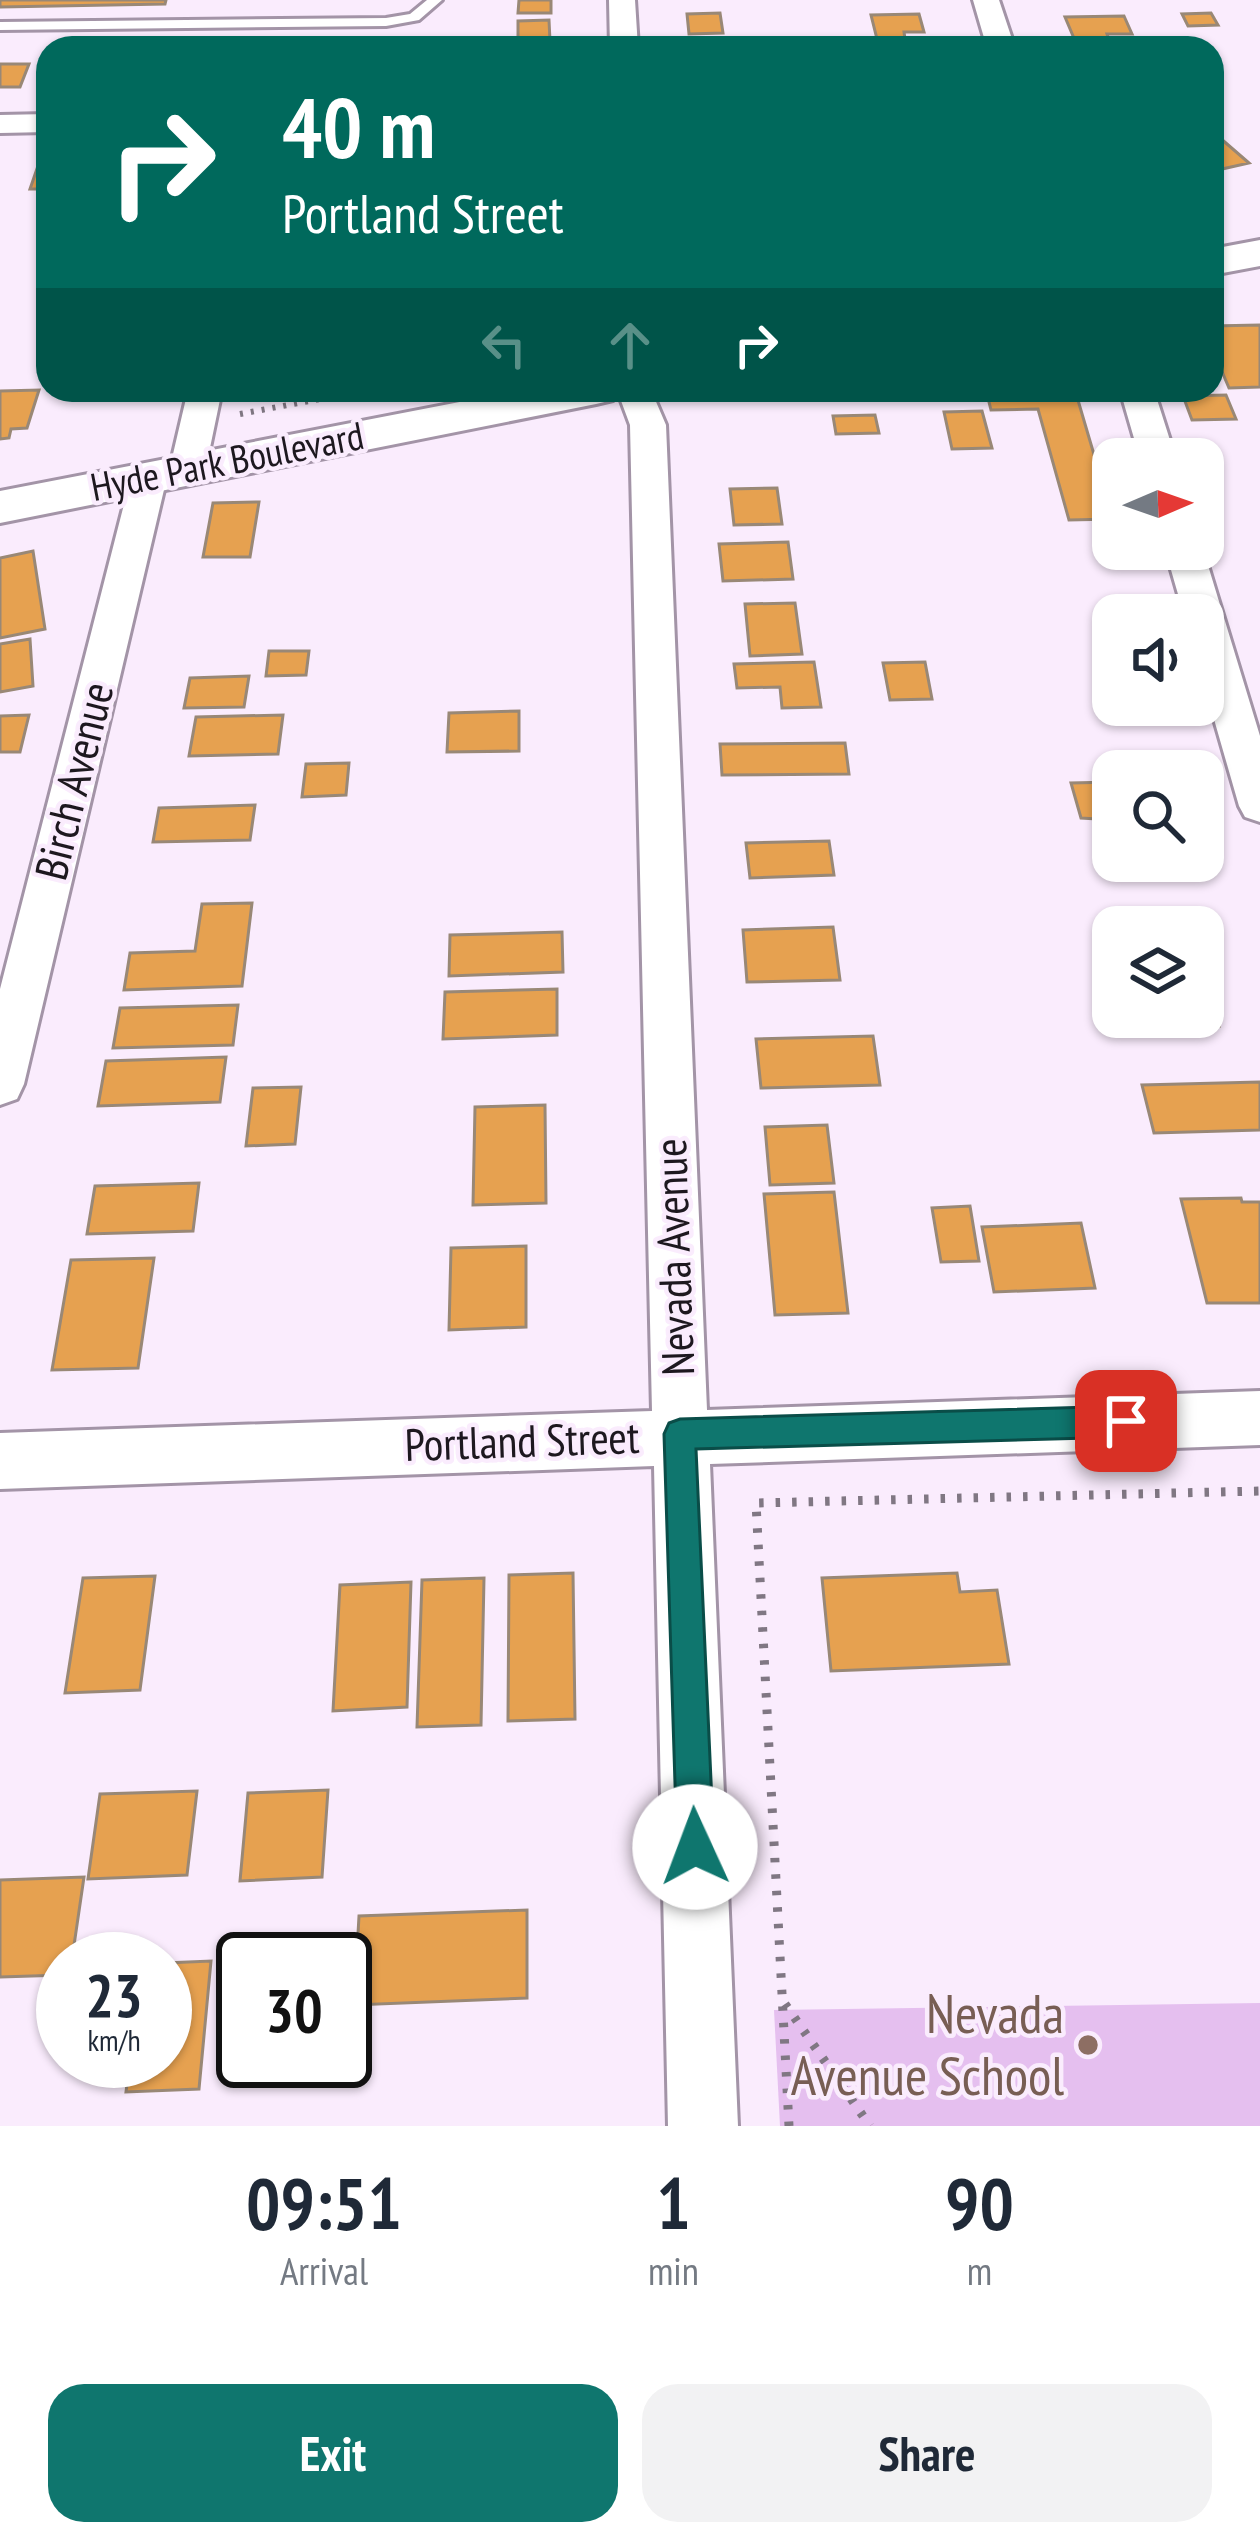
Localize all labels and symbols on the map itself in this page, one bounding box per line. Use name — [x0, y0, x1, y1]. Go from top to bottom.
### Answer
street label: Hyde Park Boulevard — [86, 409, 368, 512]
north arrow — [1092, 438, 1224, 570]
street label: Birch Avenue — [21, 676, 126, 885]
street label: Nevada Avenue — [640, 1138, 706, 1377]
pin — [1075, 1370, 1177, 1472]
street label: Portland Street — [404, 1407, 641, 1473]
position arrow — [632, 1784, 758, 1910]
speed limit sign: 30 — [216, 1932, 372, 2088]
place label: Nevada Avenue School — [791, 1978, 1064, 2110]
marker: Nevada Avenue School — [1075, 2032, 1101, 2058]

